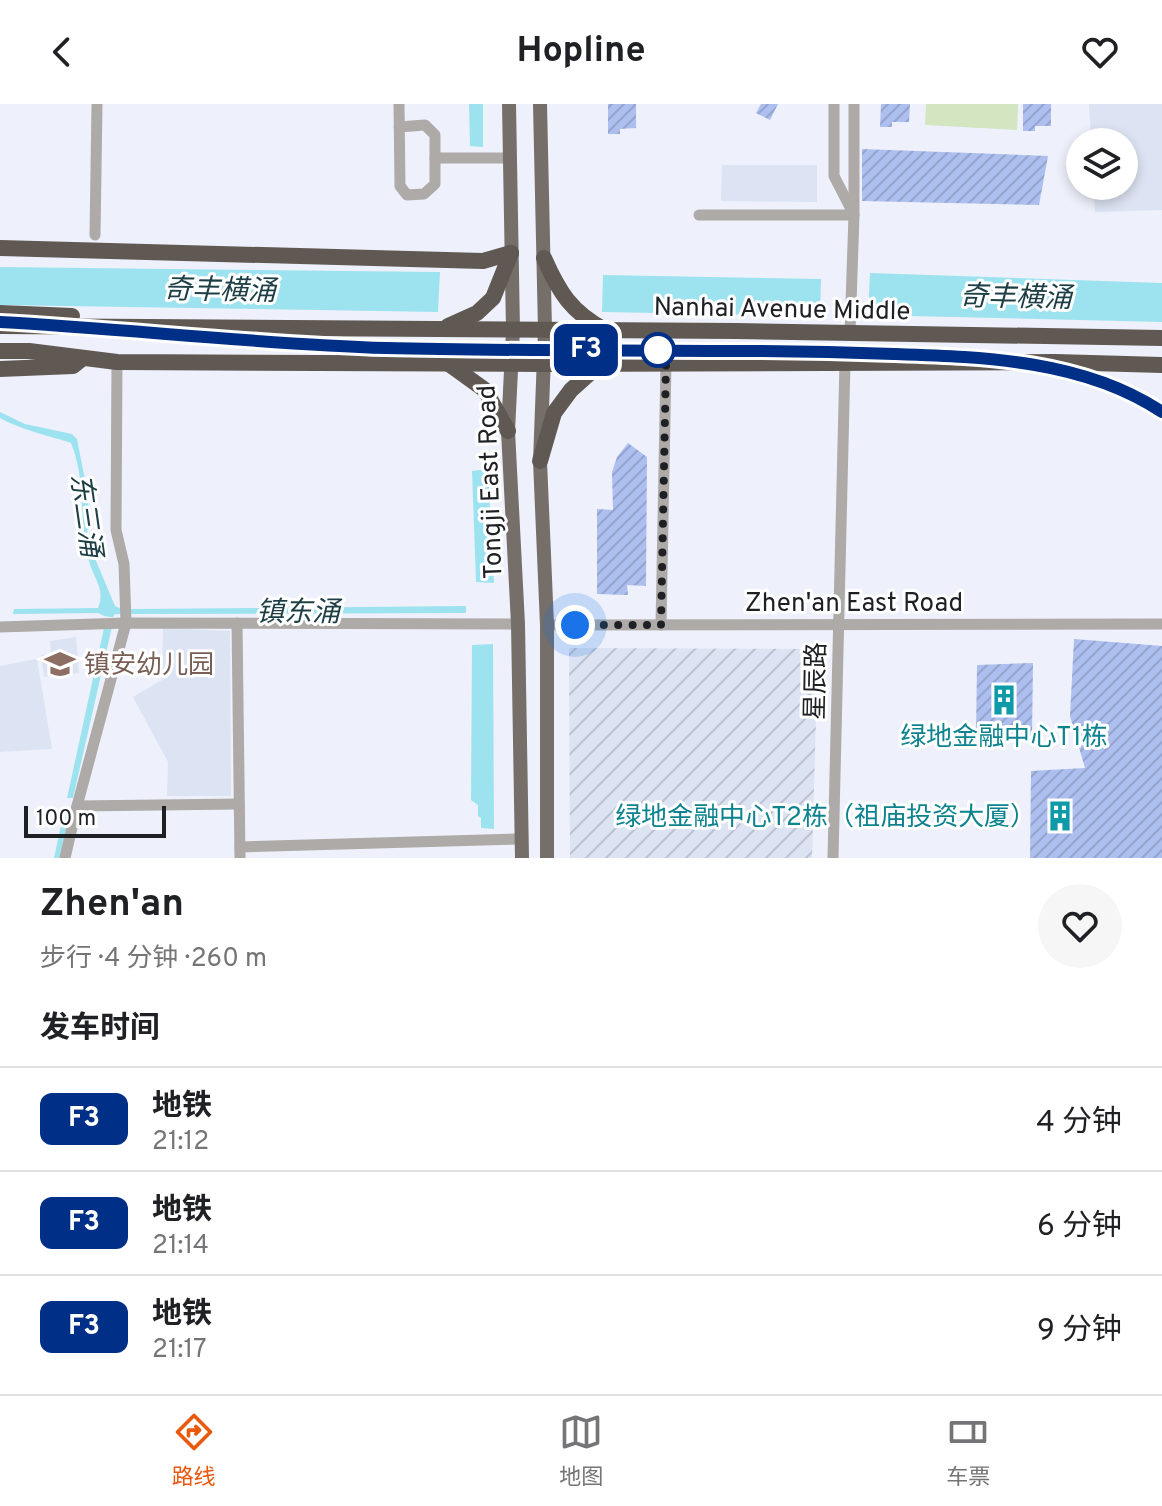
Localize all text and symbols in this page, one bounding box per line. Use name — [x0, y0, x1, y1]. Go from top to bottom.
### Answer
text: Hopline — [516, 29, 646, 75]
icon: back — [40, 30, 84, 74]
icon: heart — [1078, 30, 1122, 74]
map controls — [1066, 128, 1138, 200]
button: layers — [1066, 128, 1138, 200]
water label: 奇丰横涌 — [164, 273, 279, 311]
water label: 奇丰横涌 — [960, 280, 1075, 318]
street label: Nanhai Avenue Middle — [653, 292, 911, 329]
line badge: F3 — [550, 324, 622, 376]
text: F3 — [570, 332, 602, 368]
unlabelled marker — [641, 333, 675, 367]
street label: Tongji East Road — [472, 384, 511, 580]
water label: 东三涌 — [60, 471, 108, 562]
street label: Zhen'an East Road — [745, 588, 963, 621]
water label: 镇东涌 — [256, 596, 343, 632]
your location — [555, 605, 595, 645]
street label: 星辰路 — [800, 642, 835, 720]
school or university icon: 镇安幼儿园 — [43, 647, 77, 681]
place label: 镇安幼儿园 — [84, 650, 214, 683]
building icon: 绿地金融中心T1栋 — [987, 683, 1021, 717]
place label: 绿地金融中心T1栋 — [900, 722, 1108, 755]
building icon: 绿地金融中心T2栋（祖庙投资大厦） — [1043, 799, 1077, 833]
scale bar — [24, 802, 166, 838]
place label: 绿地金融中心T2栋（祖庙投资大厦） — [615, 802, 1036, 835]
text: 100 m — [36, 806, 96, 833]
text: Zhen'an — [40, 881, 184, 930]
button: heart — [1038, 884, 1122, 968]
text: 步行 · 4 分钟 · 260 m — [40, 943, 267, 976]
text: 发车时间 — [40, 1011, 160, 1048]
text: 地铁 — [152, 1089, 212, 1126]
text: F3 — [68, 1101, 100, 1137]
text: 4 分钟 — [1036, 1105, 1122, 1142]
text: 21:12 — [152, 1126, 209, 1159]
text: 地铁 — [152, 1193, 212, 1230]
text: F3 — [68, 1205, 100, 1241]
text: 6 分钟 — [1037, 1209, 1122, 1246]
text: 21:14 — [152, 1230, 209, 1263]
text: 地铁 — [152, 1297, 212, 1334]
text: F3 — [68, 1309, 100, 1345]
text: 9 分钟 — [1037, 1313, 1122, 1350]
text: 21:17 — [152, 1334, 207, 1367]
tab: 路线 — [172, 1410, 216, 1492]
tab: 地图 — [559, 1410, 603, 1492]
tab: 车票 — [946, 1410, 990, 1492]

